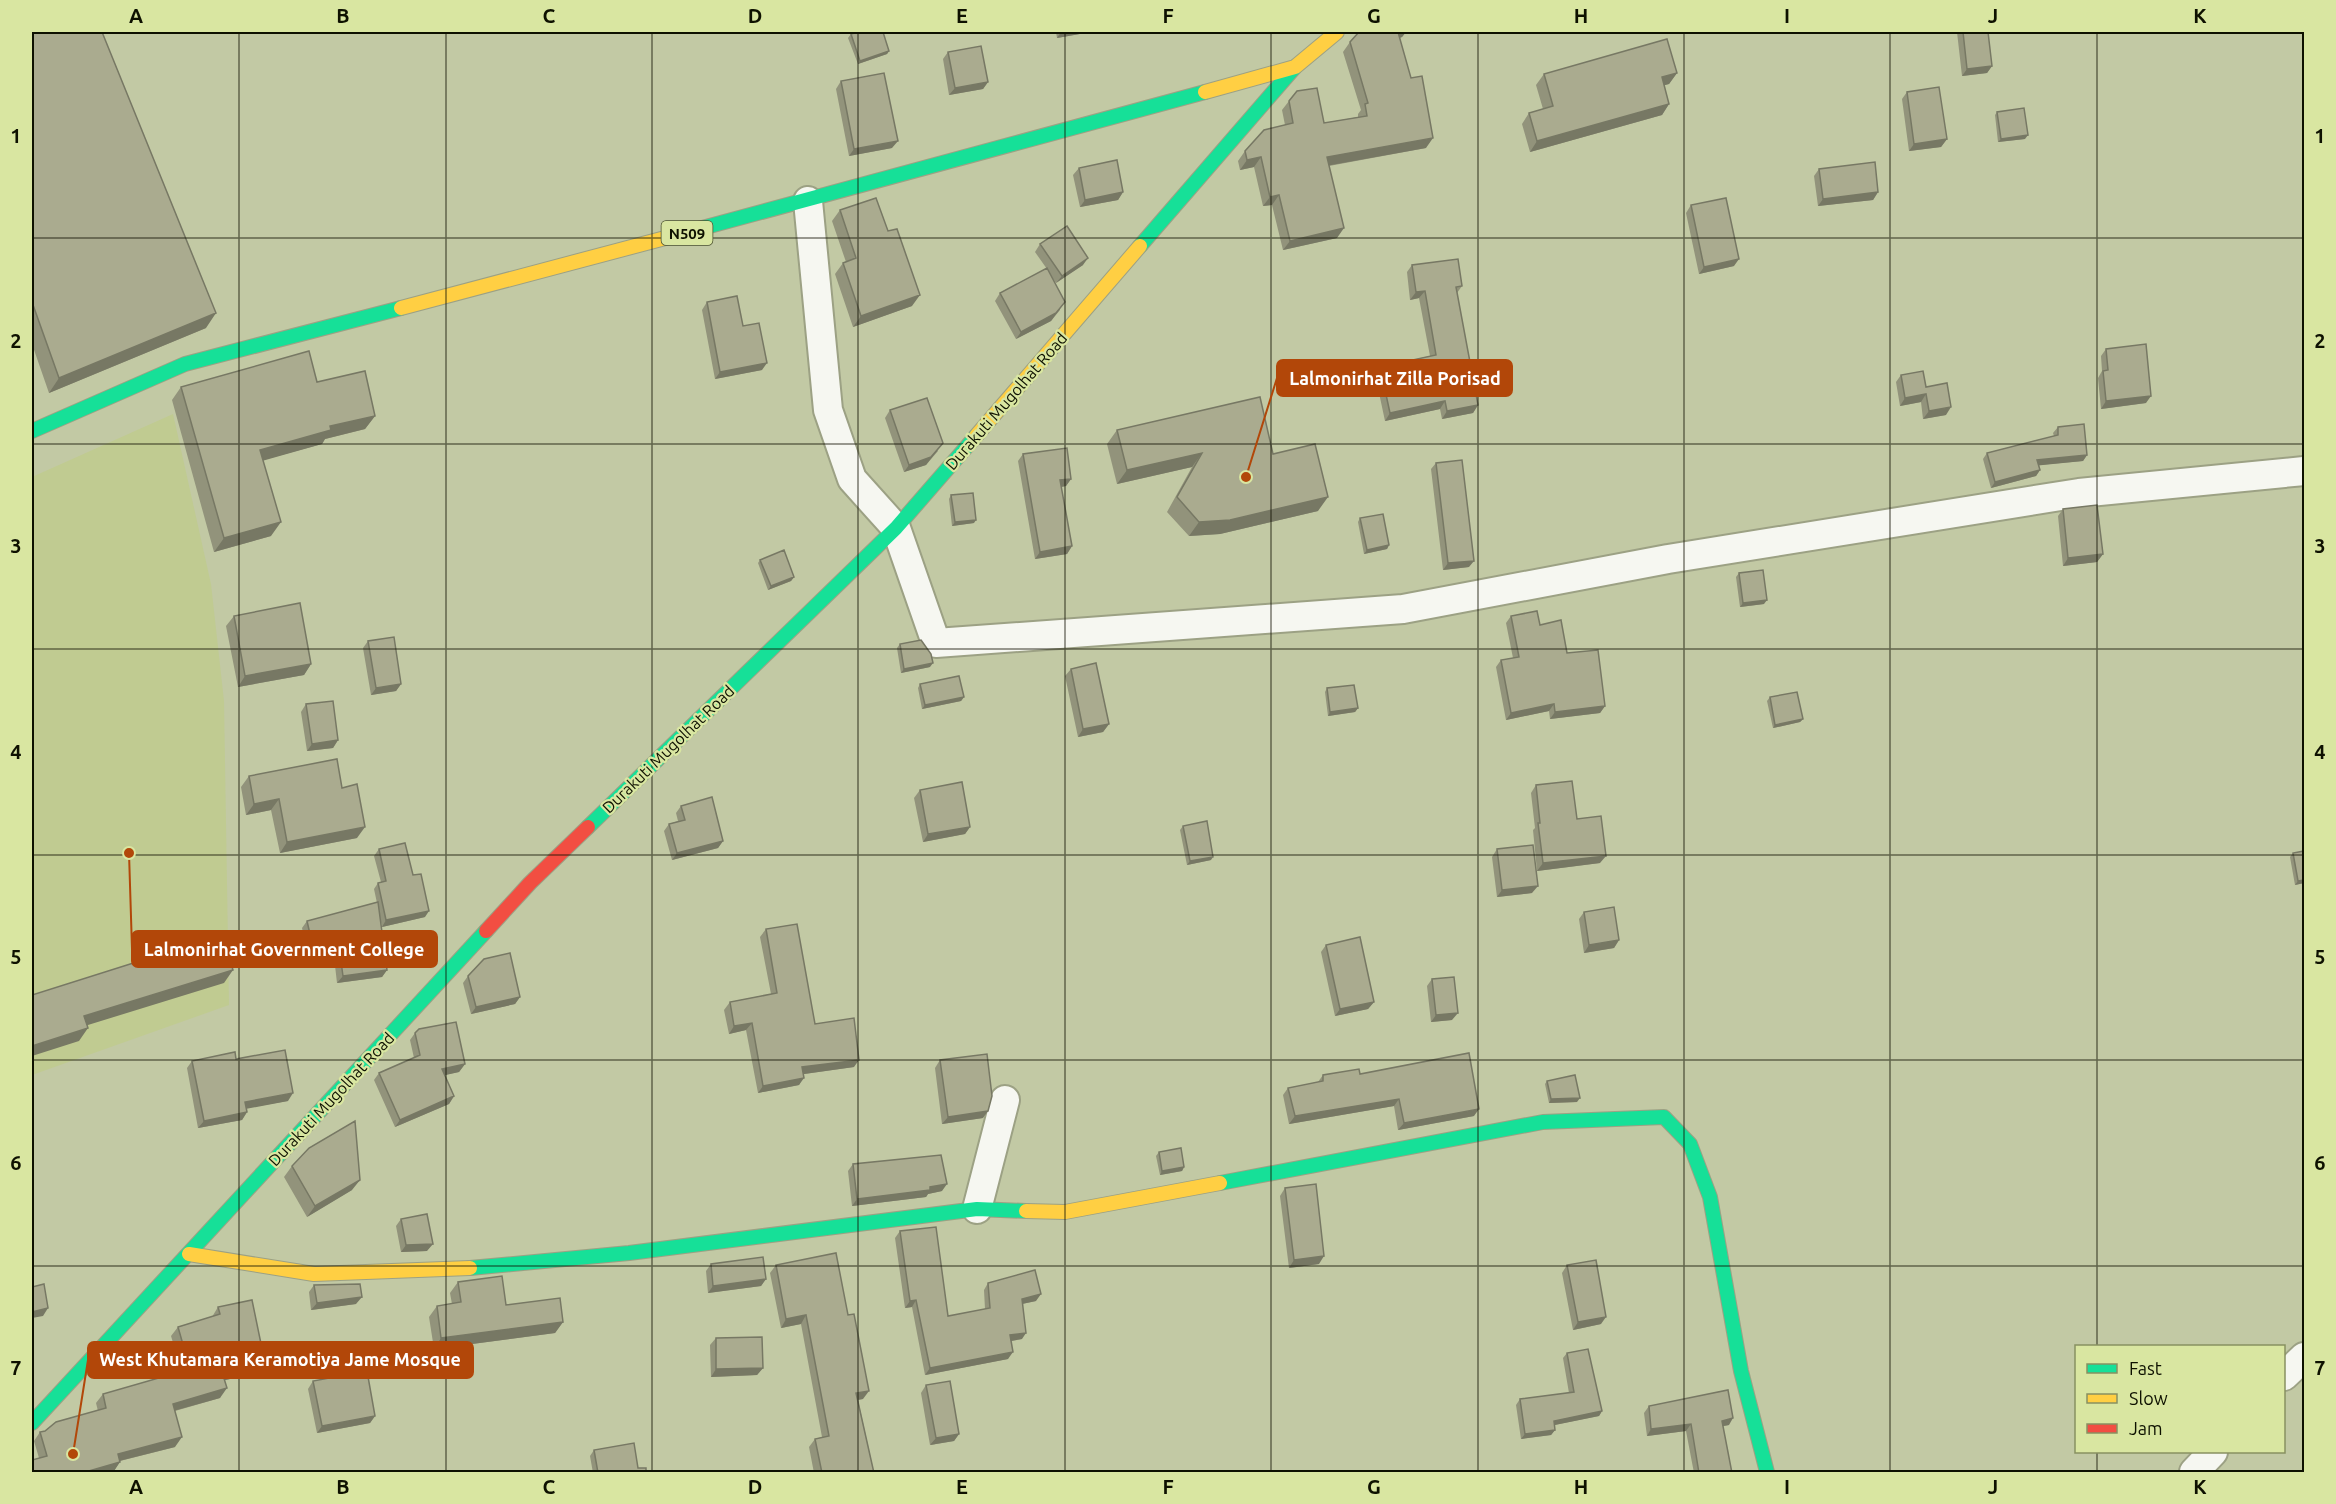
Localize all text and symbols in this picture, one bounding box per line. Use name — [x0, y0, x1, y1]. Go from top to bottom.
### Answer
text: A — [129, 4, 143, 27]
text: B — [336, 4, 350, 27]
text: C — [543, 4, 556, 27]
text: D — [748, 4, 762, 27]
text: E — [956, 4, 968, 27]
text: F — [1162, 4, 1174, 27]
text: G — [1367, 4, 1381, 27]
text: H — [1574, 4, 1588, 27]
text: I — [1784, 4, 1790, 27]
text: J — [1988, 4, 1998, 27]
text: K — [2193, 4, 2207, 27]
text: 1 — [10, 124, 22, 147]
text: 1 — [2314, 124, 2326, 147]
road number: N509 — [662, 221, 712, 245]
text: 2 — [10, 329, 22, 352]
street label: Durakuti Mugolhat Road — [942, 329, 1070, 473]
text: 2 — [2314, 329, 2326, 352]
callout: Lalmonirhat Zilla Porisad — [1277, 360, 1512, 396]
text: Lalmonirhat Zilla Porisad — [1289, 368, 1501, 388]
text: 3 — [10, 534, 22, 557]
text: 3 — [2314, 534, 2326, 557]
street label: Durakuti Mugolhat Road — [599, 681, 737, 817]
text: 4 — [10, 740, 22, 763]
text: 4 — [2314, 740, 2326, 763]
callout: Lalmonirhat Government College — [132, 931, 437, 967]
text: Lalmonirhat Government College — [144, 939, 424, 959]
text: 5 — [10, 945, 22, 968]
text: 5 — [2314, 945, 2326, 968]
street label: Durakuti Mugolhat Road — [264, 1029, 398, 1169]
text: 6 — [10, 1151, 22, 1174]
text: 6 — [2314, 1151, 2326, 1174]
callout: West Khutamara Keramotiya Jame Mosque — [88, 1342, 473, 1378]
legend — [2075, 1345, 2285, 1453]
text: West Khutamara Keramotiya Jame Mosque — [99, 1349, 461, 1369]
text: 7 — [10, 1356, 22, 1379]
text: 7 — [2314, 1356, 2326, 1379]
text: Fast — [2129, 1358, 2162, 1378]
text: Slow — [2129, 1388, 2168, 1408]
text: Jam — [2129, 1418, 2163, 1438]
text: A — [129, 1475, 143, 1498]
text: B — [336, 1475, 350, 1498]
text: C — [543, 1475, 556, 1498]
text: D — [748, 1475, 762, 1498]
text: E — [956, 1475, 968, 1498]
text: F — [1162, 1475, 1174, 1498]
text: G — [1367, 1475, 1381, 1498]
text: H — [1574, 1475, 1588, 1498]
text: I — [1784, 1475, 1790, 1498]
text: J — [1988, 1475, 1998, 1498]
text: K — [2193, 1475, 2207, 1498]

